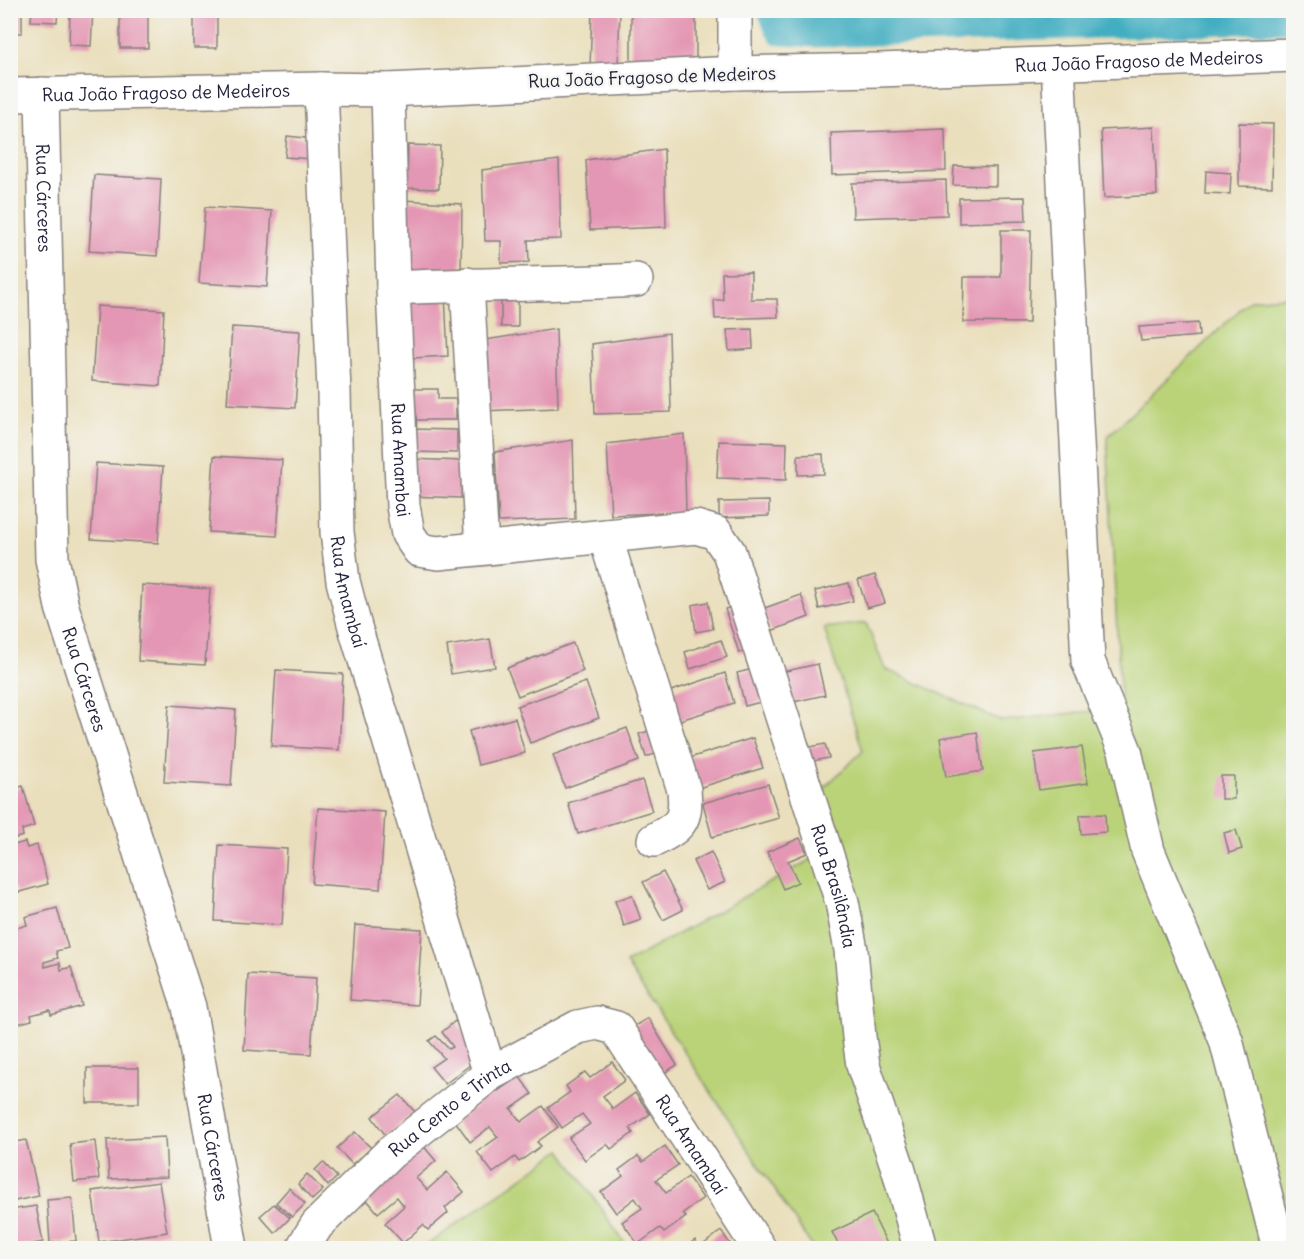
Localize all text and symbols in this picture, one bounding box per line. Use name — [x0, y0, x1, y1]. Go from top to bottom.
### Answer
street label: Rua João Fragoso de Medeiros — [1014, 45, 1263, 77]
street label: Rua João Fragoso de Medeiros — [528, 61, 776, 93]
street label: Rua João Fragoso de Medeiros — [42, 78, 290, 106]
street label: Rua Cárceres — [32, 143, 57, 253]
street label: Rua Amambai — [387, 402, 416, 519]
street label: Rua Amambaí — [326, 534, 372, 650]
street label: Rua Cárceres — [58, 624, 112, 735]
street label: Rua Brasilândia — [806, 821, 862, 950]
street label: Rua Cento e Trinta — [383, 1054, 515, 1162]
street label: Rua Amambaí — [651, 1090, 732, 1198]
street label: Rua Cárceres — [193, 1092, 234, 1203]

